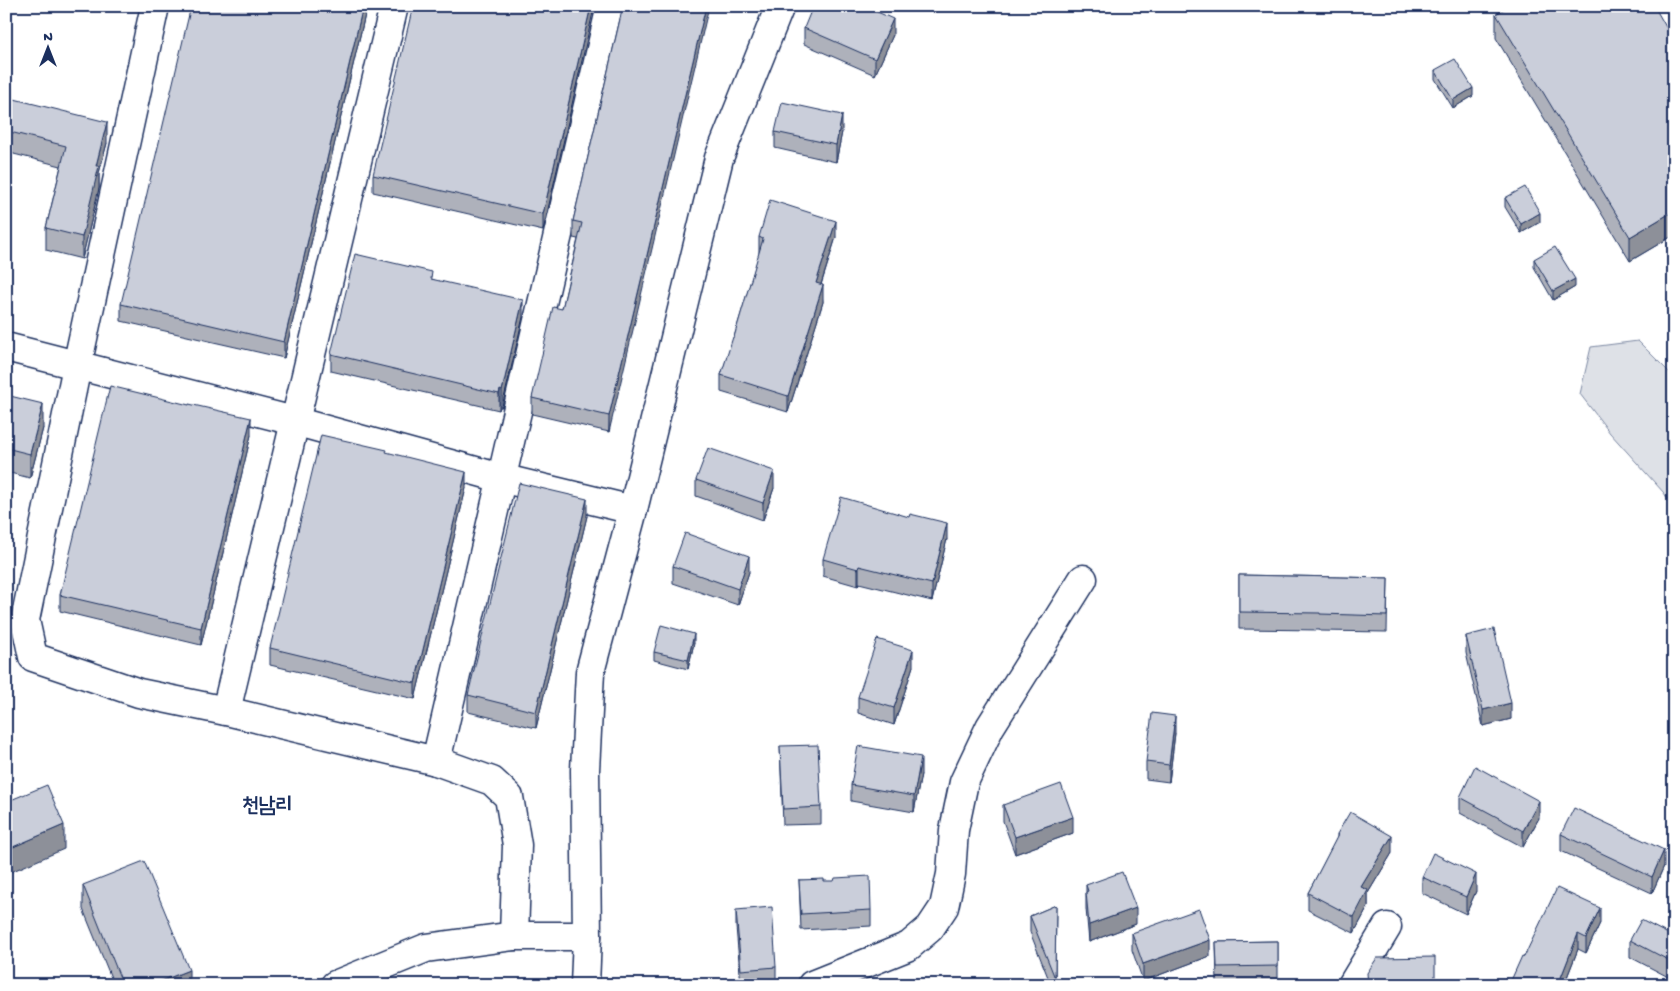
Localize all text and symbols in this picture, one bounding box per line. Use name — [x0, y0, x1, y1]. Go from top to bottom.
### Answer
north arrow — [22, 22, 72, 72]
text: N — [43, 29, 53, 46]
district label: 천남리 — [242, 795, 292, 820]

